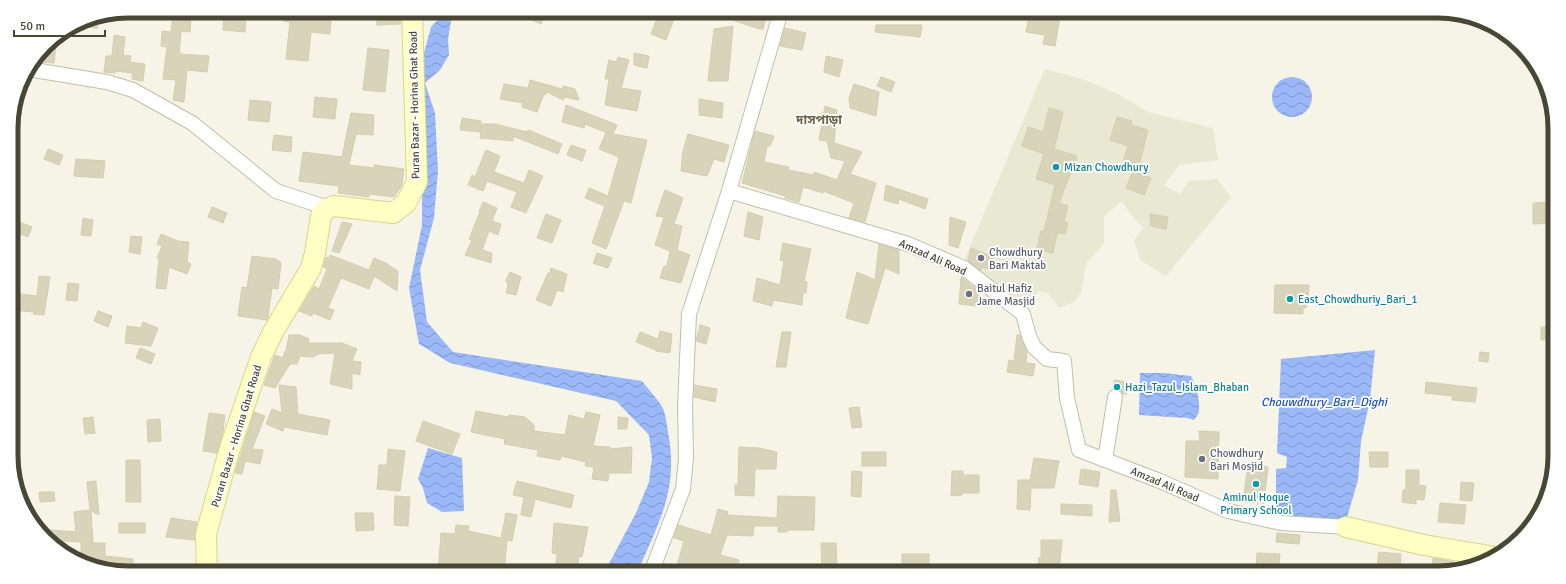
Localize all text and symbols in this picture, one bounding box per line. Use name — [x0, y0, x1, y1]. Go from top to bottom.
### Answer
scale bar — [14, 12, 105, 38]
text: 50 m — [20, 19, 45, 34]
street label: Puran Bazar - Horina Ghat Road — [407, 31, 422, 179]
district label: দাসপাড়া — [795, 112, 842, 128]
place label: Mizan Chowdhury — [1064, 161, 1149, 174]
marker: Mizan Chowdhury — [1051, 162, 1061, 172]
street label: Amzad Ali Road — [897, 237, 969, 278]
place label: Chowdhury Bari Maktab — [989, 246, 1046, 272]
marker: Chowdhury Bari Maktab — [976, 253, 986, 263]
place label: Baitul Hafiz Jame Masjid — [977, 282, 1035, 308]
marker: Baitul Hafiz Jame Masjid — [964, 289, 974, 299]
place label: East_Chowdhuriy_Bari_1 — [1298, 293, 1418, 306]
marker: East_Chowdhuriy_Bari_1 — [1285, 294, 1295, 304]
street label: Puran Bazar - Horina Ghat Road — [209, 363, 264, 509]
place label: Hazi_Tazul_Islam_Bhaban — [1125, 381, 1249, 394]
marker: Hazi_Tazul_Islam_Bhaban — [1112, 382, 1122, 392]
water label: Chouwdhury_Bari_Dighi — [1261, 395, 1389, 410]
place label: Chowdhury Bari Mosjid — [1210, 447, 1264, 473]
marker: Chowdhury Bari Mosjid — [1197, 454, 1207, 464]
street label: Amzad Ali Road — [1129, 464, 1201, 505]
marker: Aminul Hoque Primary School — [1251, 479, 1261, 489]
place label: Aminul Hoque Primary School — [1220, 491, 1292, 517]

